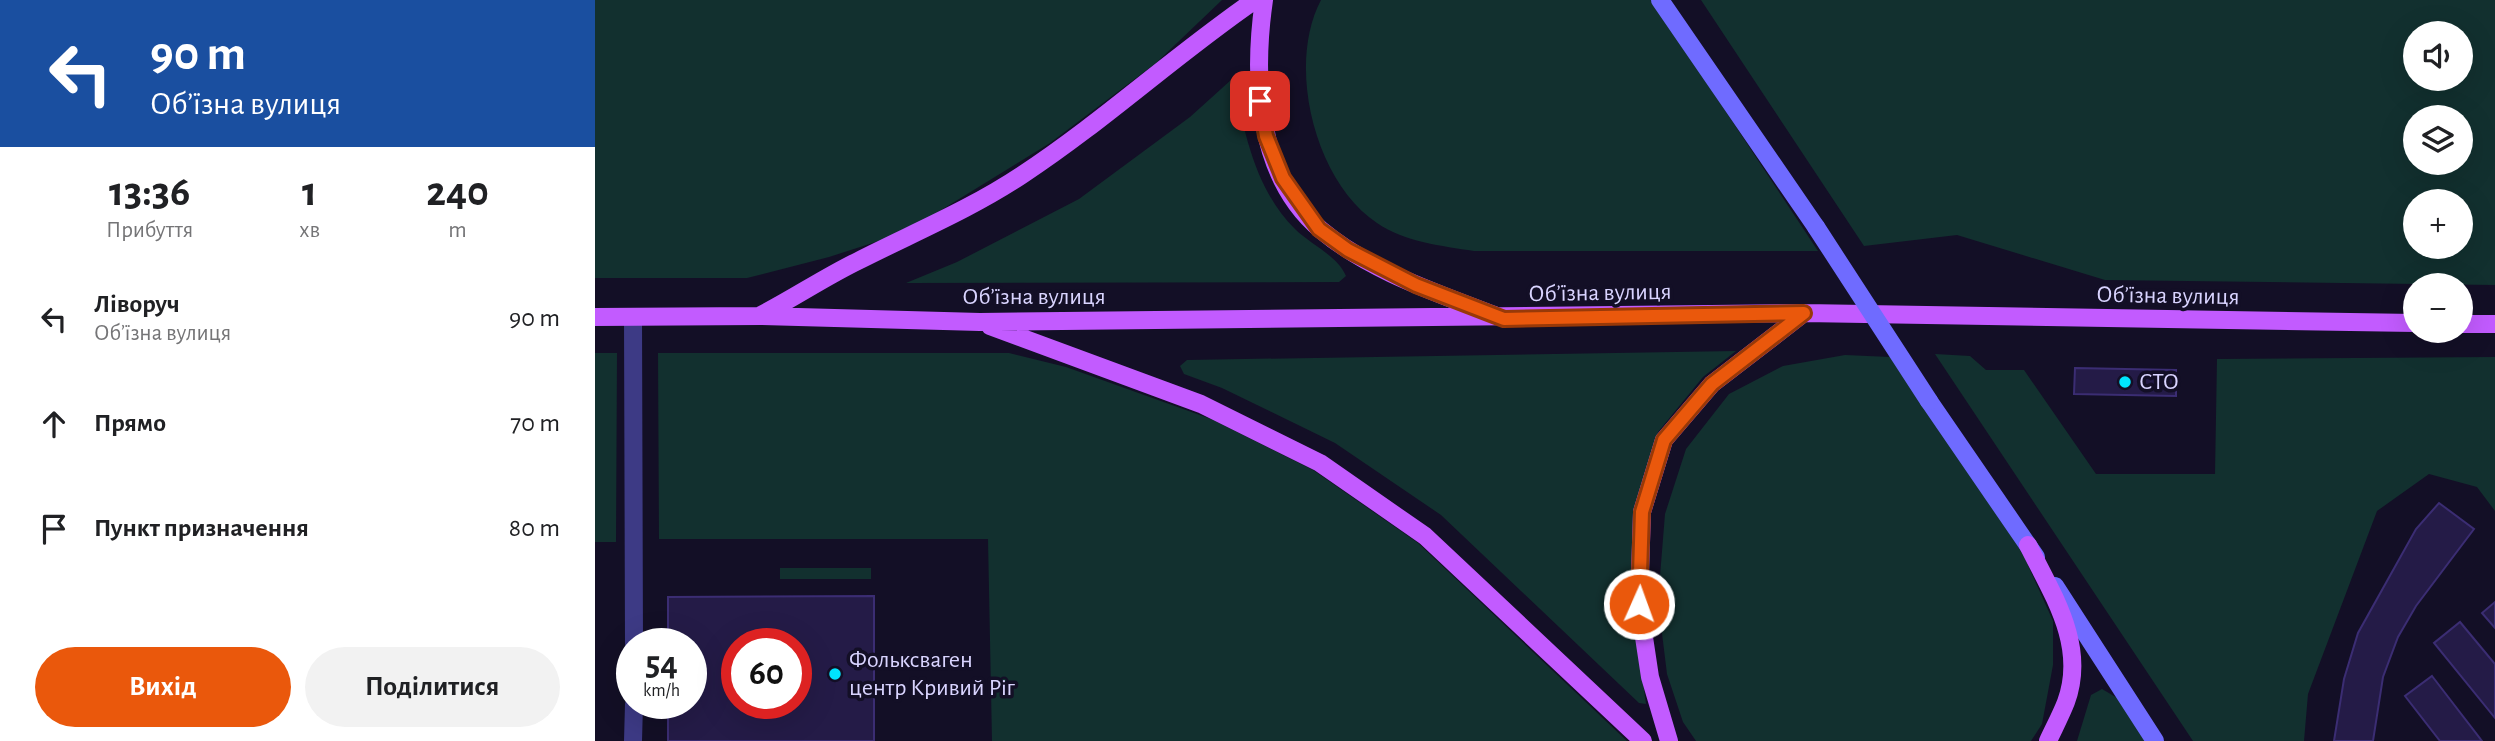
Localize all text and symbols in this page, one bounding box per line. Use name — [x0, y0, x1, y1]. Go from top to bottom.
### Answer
map controls — [2403, 21, 2473, 343]
button: sound — [2403, 21, 2473, 91]
icon: left — [35, 28, 126, 119]
text: 90 m — [150, 30, 246, 79]
pin — [1230, 71, 1290, 131]
icon: arrive — [1241, 82, 1279, 120]
text: Обʼїзна вулиця — [150, 88, 341, 120]
button: layers — [2403, 105, 2473, 175]
text: 13:36 — [109, 171, 190, 213]
text: 1 — [302, 171, 317, 213]
text: 240 — [426, 171, 489, 213]
button: + — [2403, 189, 2473, 259]
text: Прибуття — [106, 219, 193, 242]
text: хв — [299, 219, 320, 242]
text: m — [448, 219, 467, 242]
button: − — [2403, 273, 2473, 343]
street label: Обʼїзна вулиця — [1528, 280, 1672, 306]
street label: Обʼїзна вулиця — [2096, 283, 2240, 309]
street label: Обʼїзна вулиця — [962, 285, 1106, 309]
text: Ліворуч — [94, 291, 180, 317]
icon: left — [35, 300, 73, 338]
text: 90 m — [509, 305, 560, 331]
text: Обʼїзна вулиця — [94, 322, 231, 345]
place label: СТО — [2139, 370, 2179, 394]
marker: СТО — [2117, 374, 2133, 390]
icon: ahead — [35, 405, 73, 443]
text: Прямо — [94, 410, 166, 436]
text: 70 m — [510, 410, 560, 436]
icon: arrive — [35, 510, 73, 548]
text: Пункт призначення — [94, 515, 309, 541]
text: 80 m — [509, 515, 560, 541]
position arrow — [1602, 567, 1676, 641]
speed limit sign: 60 — [721, 628, 812, 719]
button: Вихід — [35, 647, 291, 727]
button: Поділитися — [305, 647, 560, 727]
text: 54 — [645, 647, 678, 682]
place label: Фольксваген центр Кривий Ріг — [849, 648, 1016, 700]
marker: Фольксваген центр Кривий Ріг — [827, 666, 843, 682]
text: km/h — [643, 682, 680, 700]

